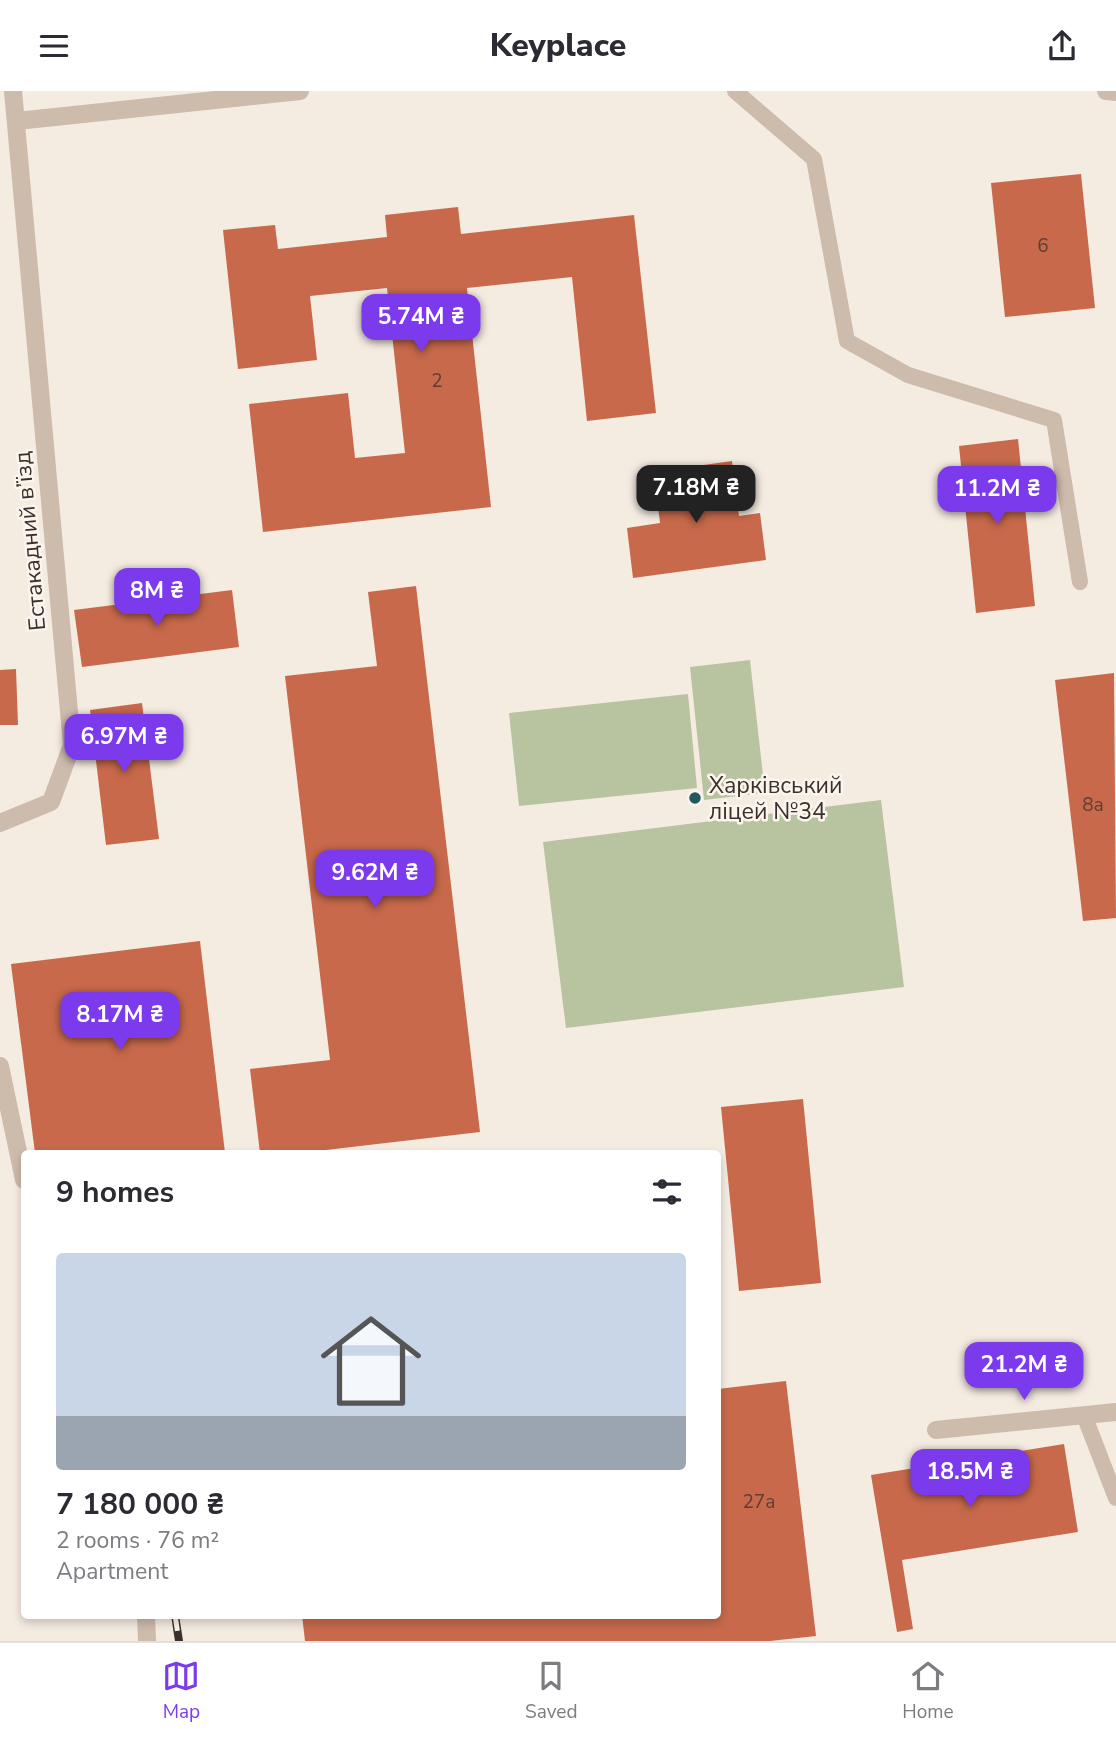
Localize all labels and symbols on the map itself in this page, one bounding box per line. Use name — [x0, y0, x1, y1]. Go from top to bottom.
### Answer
house number: 6 — [1037, 233, 1049, 259]
pin: 5.74M ₴ — [356, 295, 486, 354]
house number: 2 — [431, 368, 443, 394]
street label: Естакадний в’їзд — [7, 450, 53, 632]
pin: 7.18M ₴ — [631, 465, 761, 525]
pin: 11.2M ₴ — [932, 467, 1062, 526]
pin: 8M ₴ — [116, 568, 198, 628]
pin: 6.97M ₴ — [59, 715, 189, 774]
place label: Харківський ліцей №34 — [709, 770, 842, 827]
marker: Харківський ліцей №34 — [687, 790, 703, 806]
house number: 8а — [1082, 792, 1104, 818]
pin: 9.62M ₴ — [310, 851, 440, 910]
pin: 8.17M ₴ — [55, 993, 185, 1052]
pin: 21.2M ₴ — [959, 1343, 1089, 1402]
pin: 18.5M ₴ — [905, 1449, 1035, 1509]
house number: 27а — [742, 1489, 776, 1515]

